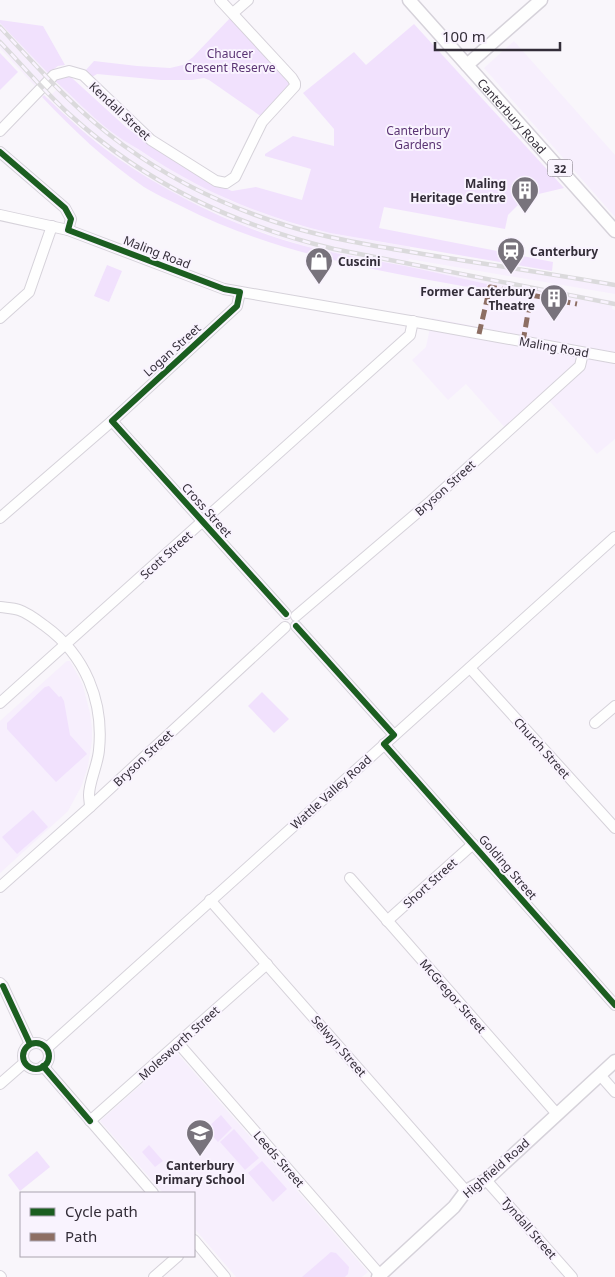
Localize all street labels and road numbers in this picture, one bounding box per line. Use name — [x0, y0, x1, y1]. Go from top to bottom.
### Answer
street label: Canterbury Road — [474, 74, 550, 157]
street label: Kendall Street — [85, 78, 155, 144]
road number: 32 — [548, 160, 572, 177]
street label: Maling Road — [121, 231, 193, 273]
street label: Logan Street — [140, 319, 205, 380]
street label: Maling Road — [518, 333, 590, 361]
street label: Bryson Street — [411, 456, 479, 520]
street label: Cross Street — [178, 479, 236, 541]
street label: Scott Street — [136, 527, 196, 583]
street label: Church Street — [510, 714, 575, 783]
street label: Bryson Street — [109, 725, 177, 790]
street label: Wattle Valley Road — [287, 751, 375, 833]
street label: Golding Street — [475, 831, 541, 904]
street label: Short Street — [399, 854, 461, 912]
street label: McGregor Street — [416, 955, 490, 1037]
street label: Molesworth Street — [135, 1002, 224, 1084]
street label: Selwyn Street — [308, 1012, 371, 1081]
street label: Leeds Street — [250, 1127, 309, 1191]
street label: Highfield Road — [459, 1134, 533, 1202]
street label: Tyndall Street — [497, 1193, 561, 1263]

